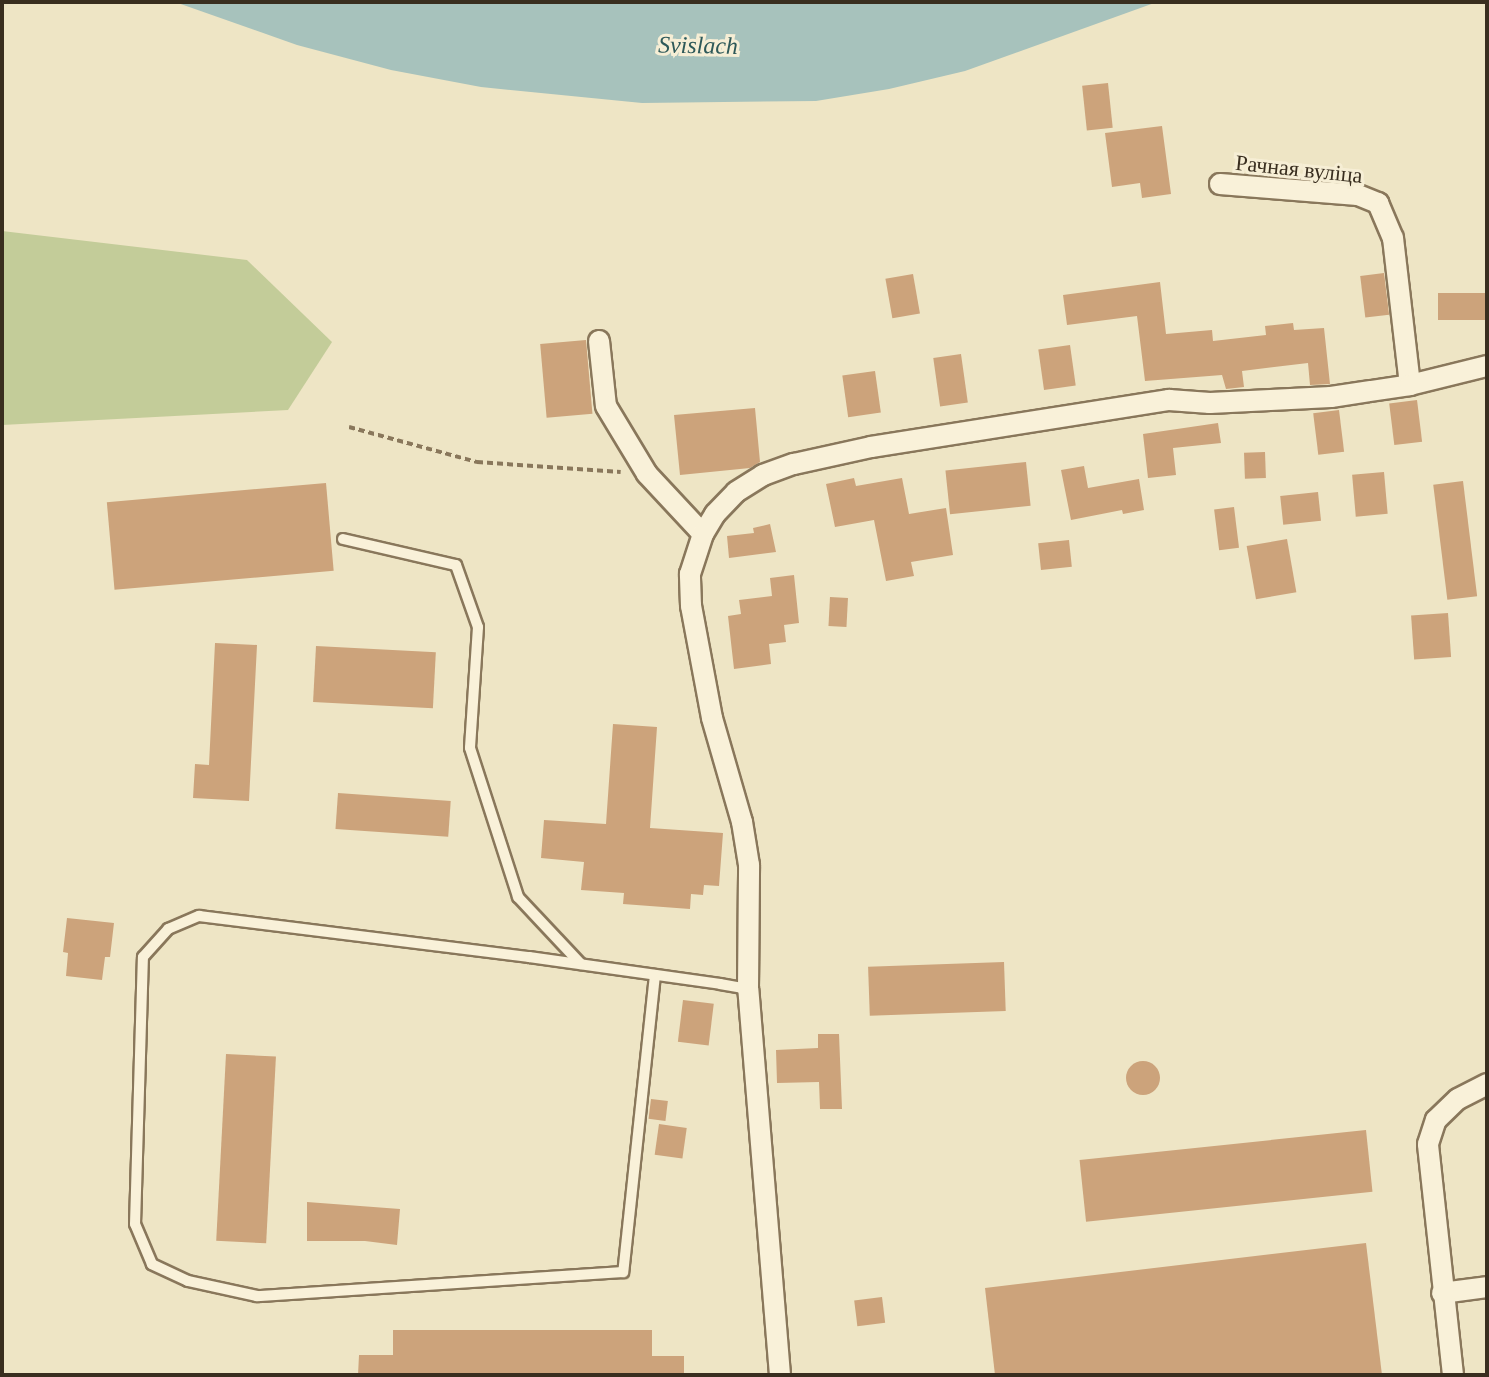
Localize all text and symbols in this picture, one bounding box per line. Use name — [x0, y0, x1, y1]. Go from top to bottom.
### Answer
water label: Svislach — [658, 31, 738, 61]
street label: Рачная вуліца — [1234, 149, 1364, 189]

